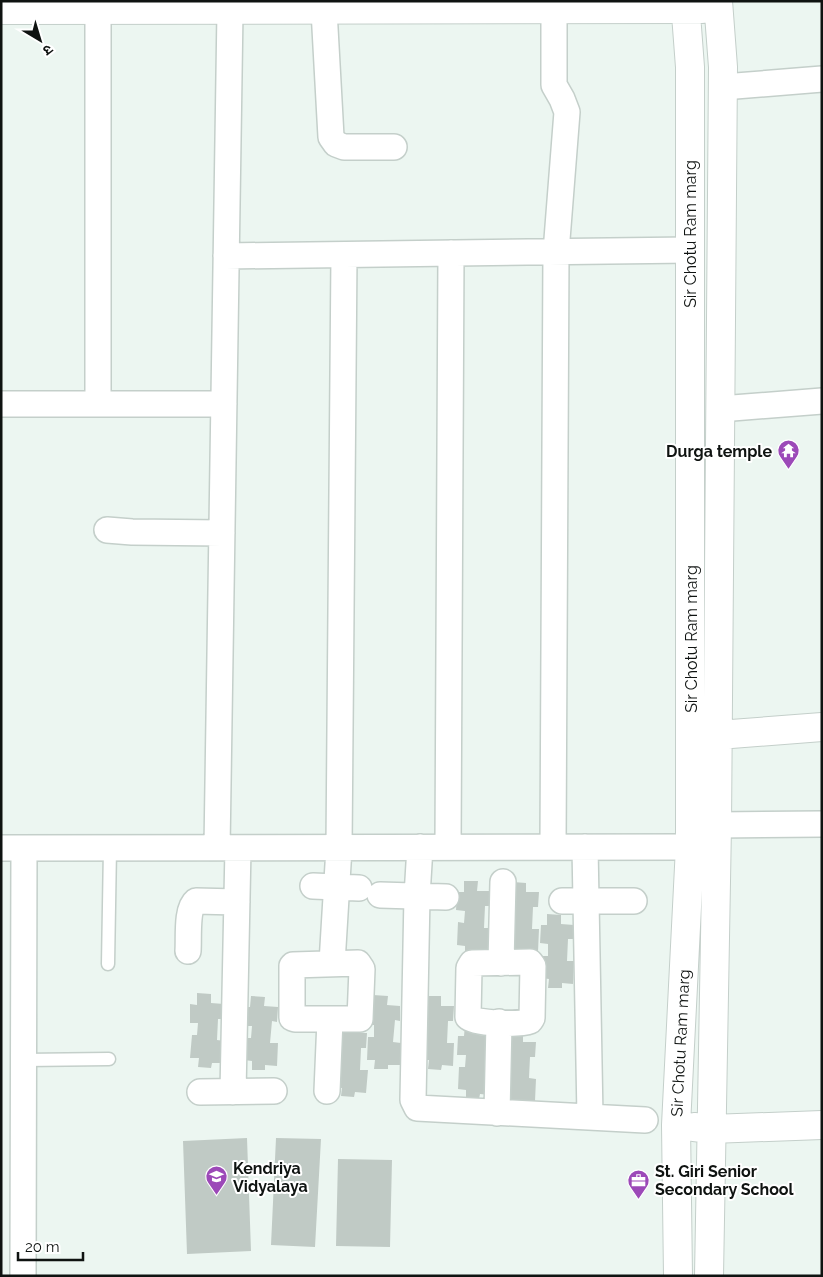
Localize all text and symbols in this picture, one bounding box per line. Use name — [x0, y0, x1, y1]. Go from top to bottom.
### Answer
north arrow — [15, 15, 65, 65]
text: उ — [39, 41, 56, 60]
street label: Sir Chotu Ram marg — [681, 160, 700, 308]
temple icon: Durga temple — [776, 439, 800, 470]
place label: Durga temple — [666, 442, 772, 461]
street label: Sir Chotu Ram marg — [682, 565, 701, 713]
street label: Sir Chotu Ram marg — [667, 969, 694, 1117]
place label: Kendriya Vidyalaya — [233, 1159, 308, 1196]
place label: St. Giri Senior Secondary School — [655, 1162, 795, 1199]
school or university icon: Kendriya Vidyalaya — [205, 1165, 229, 1196]
office icon: St. Giri Senior Secondary School — [627, 1168, 651, 1199]
scale bar — [18, 1230, 82, 1262]
text: 20 m — [25, 1238, 60, 1256]

